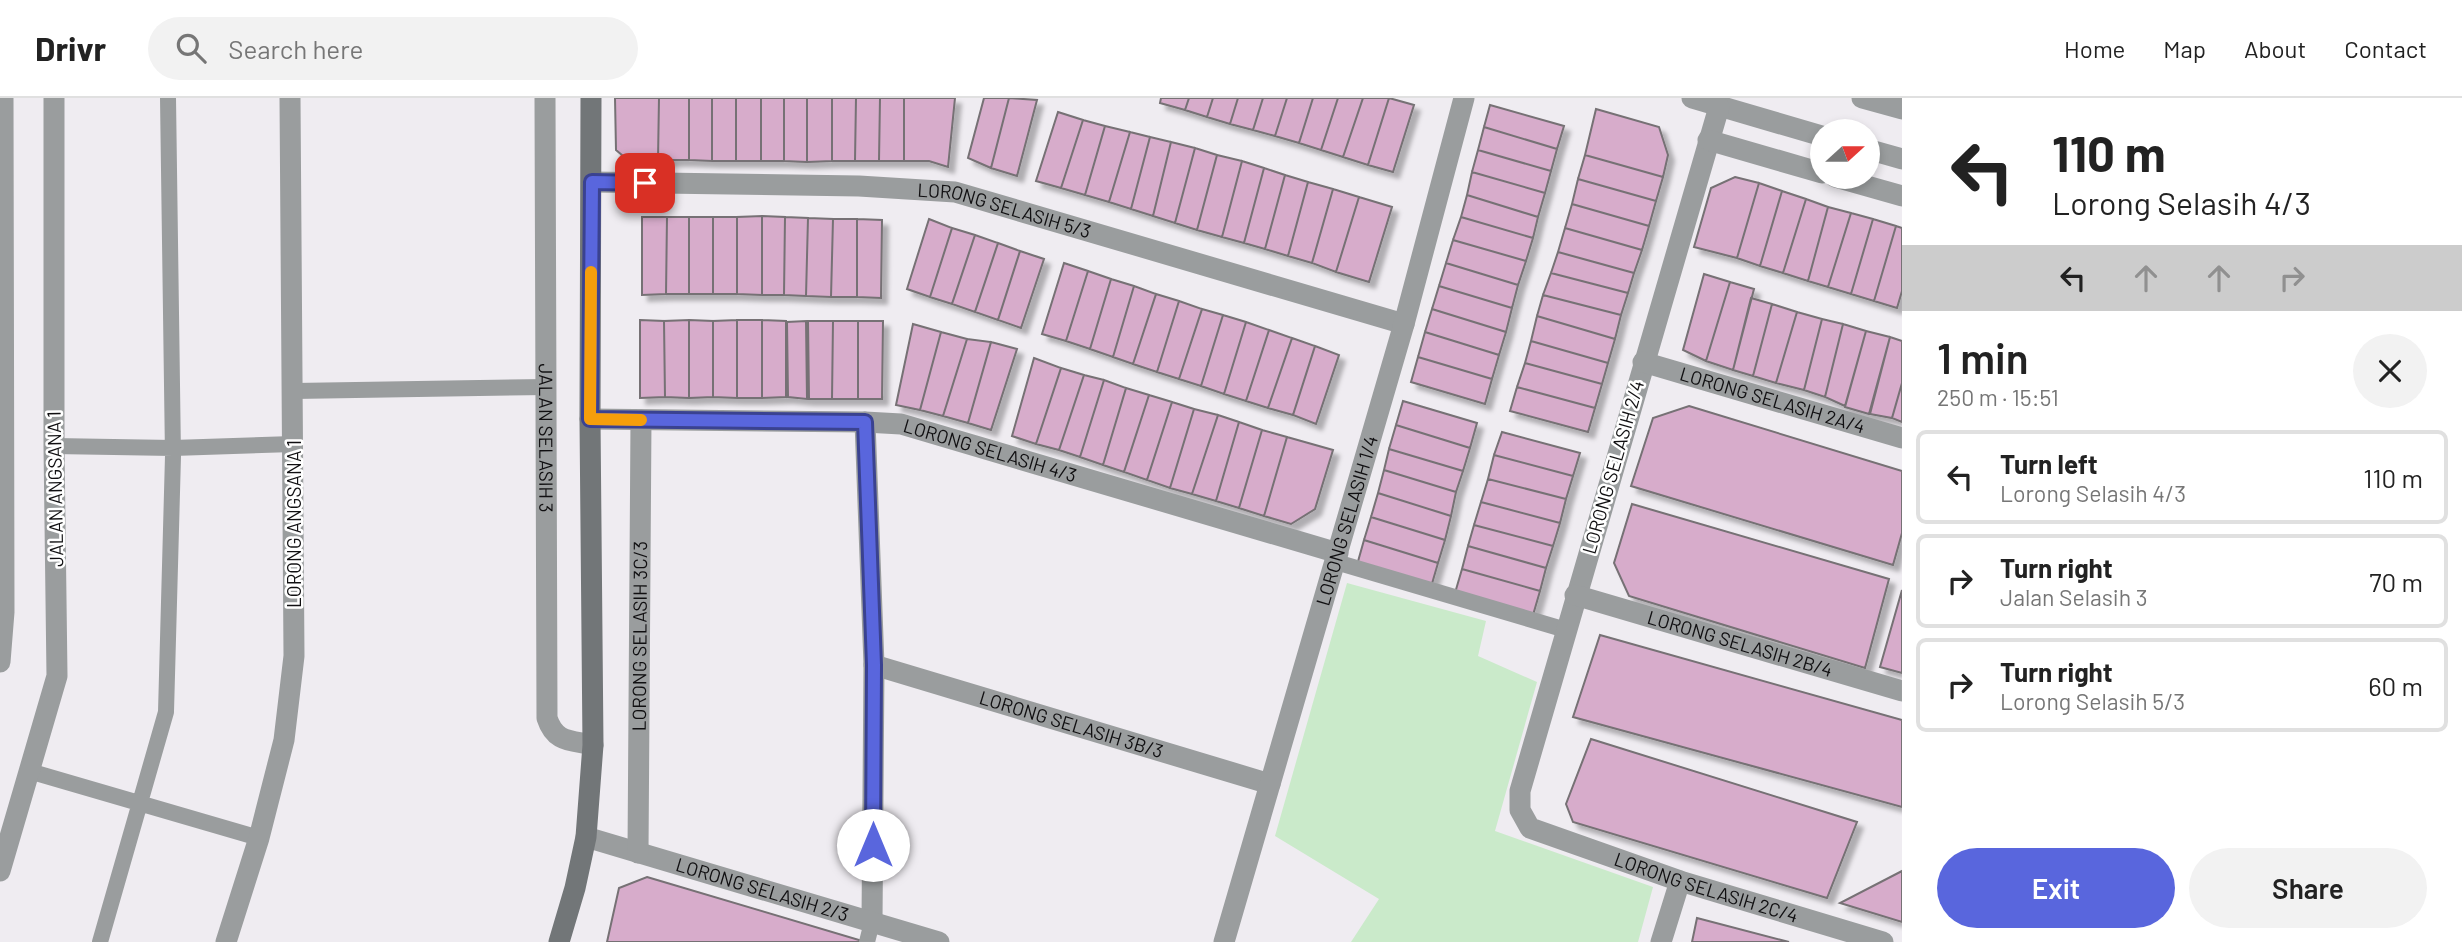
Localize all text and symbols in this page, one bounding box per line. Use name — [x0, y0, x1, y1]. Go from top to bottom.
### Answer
search box — [148, 17, 638, 80]
text: Drivr — [35, 28, 106, 68]
icon: search — [172, 29, 210, 67]
text: Search here — [228, 33, 363, 64]
text: Home — [2064, 34, 2125, 63]
text: Map — [2163, 34, 2206, 63]
text: About — [2244, 34, 2306, 63]
text: Contact — [2344, 34, 2427, 63]
north arrow — [1810, 119, 1880, 189]
map controls — [1810, 119, 1880, 189]
text: 110 m — [2052, 123, 2166, 182]
icon: left — [1937, 126, 2028, 217]
pin — [615, 153, 675, 213]
icon: arrive — [626, 164, 664, 202]
street label: LORONG SELASIH 5/3 — [917, 178, 1094, 242]
text: Lorong Selasih 4/3 — [2052, 183, 2311, 221]
icon: left — [2054, 259, 2092, 297]
icon: ahead — [2127, 259, 2165, 297]
icon: ahead — [2200, 259, 2238, 297]
icon: right — [2273, 259, 2311, 297]
text: 1 min — [1937, 332, 2029, 382]
button: close — [2353, 334, 2427, 408]
street label: LORONG SELASIH 2A/4 — [1677, 361, 1868, 438]
street label: JALAN SELASIH 3 — [535, 363, 558, 513]
street label: LORONG SELASIH 2/4 — [1577, 377, 1648, 556]
text: 250 m · 15:51 — [1937, 383, 2059, 411]
street label: JALAN ANGSANA 1 — [42, 411, 67, 567]
street label: LORONG SELASIH 4/3 — [901, 413, 1080, 486]
street label: LORONG SELASIH 1/4 — [1311, 433, 1382, 608]
street label: LORONG ANGSANA 1 — [282, 440, 305, 608]
text: Turn left — [2000, 448, 2098, 479]
icon: left — [1941, 458, 1979, 496]
text: 110 m — [2363, 462, 2423, 493]
text: Lorong Selasih 4/3 — [2000, 479, 2186, 507]
street label: LORONG SELASIH 3C/3 — [627, 541, 651, 731]
text: Turn right — [2000, 552, 2113, 583]
icon: right — [1941, 562, 1979, 600]
text: 70 m — [2369, 566, 2423, 597]
text: Jalan Selasih 3 — [2000, 583, 2148, 611]
street label: LORONG SELASIH 2B/4 — [1645, 605, 1835, 681]
text: Turn right — [2000, 656, 2113, 687]
icon: right — [1941, 666, 1979, 704]
text: 60 m — [2368, 670, 2423, 701]
street label: LORONG SELASIH 3B/3 — [977, 685, 1166, 762]
text: Lorong Selasih 5/3 — [2000, 687, 2185, 715]
position arrow — [836, 808, 910, 882]
street label: LORONG SELASIH 2C/4 — [1612, 847, 1801, 927]
button: Exit — [1937, 848, 2175, 928]
button: Share — [2189, 848, 2427, 928]
street label: LORONG SELASIH 2/3 — [673, 852, 852, 926]

